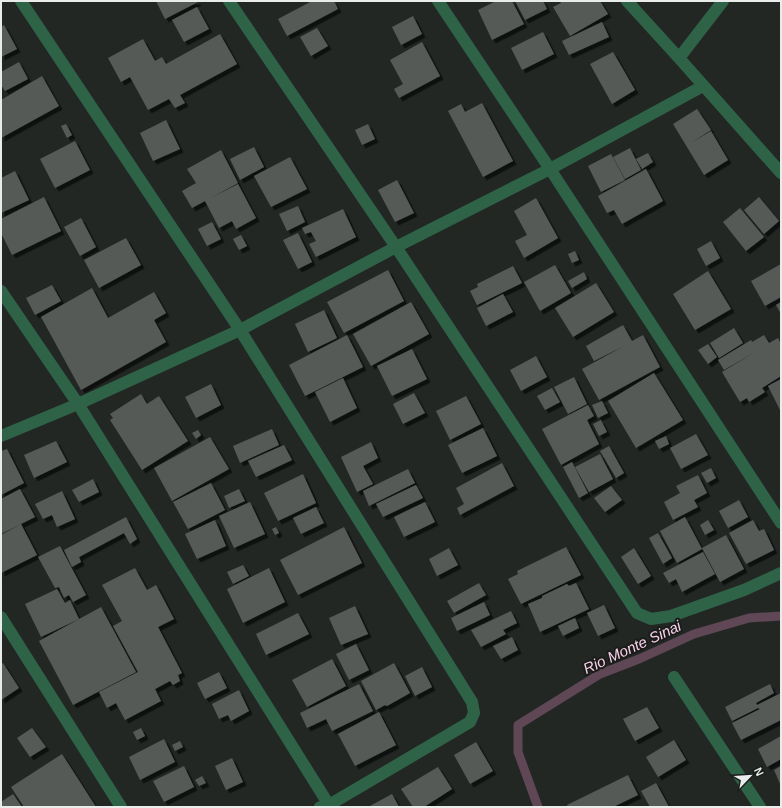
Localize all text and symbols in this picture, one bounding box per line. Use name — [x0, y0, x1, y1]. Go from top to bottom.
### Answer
water label: Rio Monte Sinai — [580, 617, 684, 677]
north arrow — [730, 756, 770, 796]
text: N — [752, 766, 766, 778]

